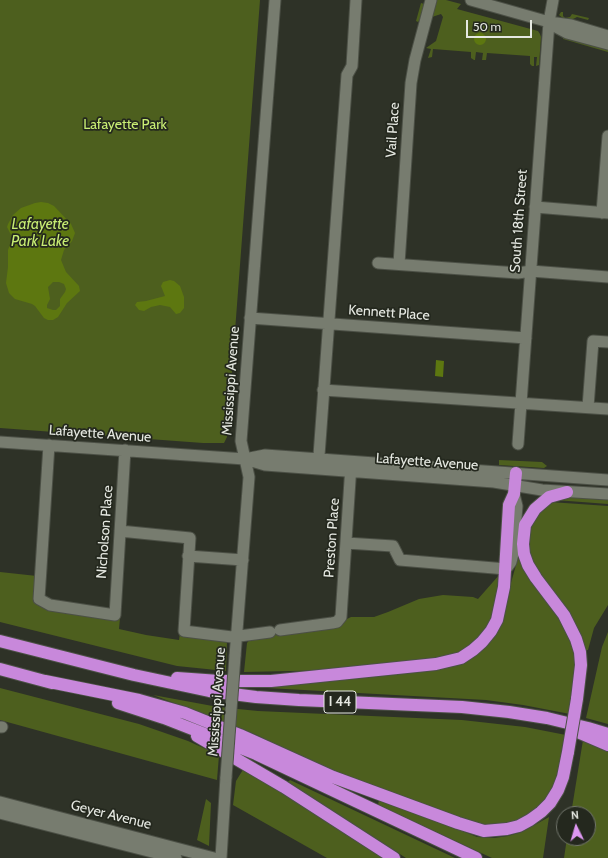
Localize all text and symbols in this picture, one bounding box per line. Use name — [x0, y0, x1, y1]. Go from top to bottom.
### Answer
scale bar — [468, 12, 534, 38]
text: 50 m — [473, 19, 501, 34]
street label: Vail Place — [383, 102, 403, 158]
park label: Lafayette Park — [83, 117, 167, 133]
street label: South 18th Street — [507, 169, 531, 273]
water label: Lafayette Park Lake — [11, 216, 69, 251]
street label: Kennett Place — [348, 302, 430, 324]
street label: Mississippi Avenue — [219, 326, 243, 436]
street label: Lafayette Avenue — [48, 422, 152, 446]
street label: Lafayette Avenue — [375, 450, 479, 474]
street label: Nicholson Place — [93, 485, 117, 579]
street label: Preston Place — [321, 498, 343, 578]
street label: Mississippi Avenue — [205, 647, 229, 757]
road number: I 44 — [324, 691, 356, 713]
street label: Geyer Avenue — [69, 797, 153, 833]
north arrow — [556, 806, 596, 846]
text: N — [571, 808, 580, 822]

